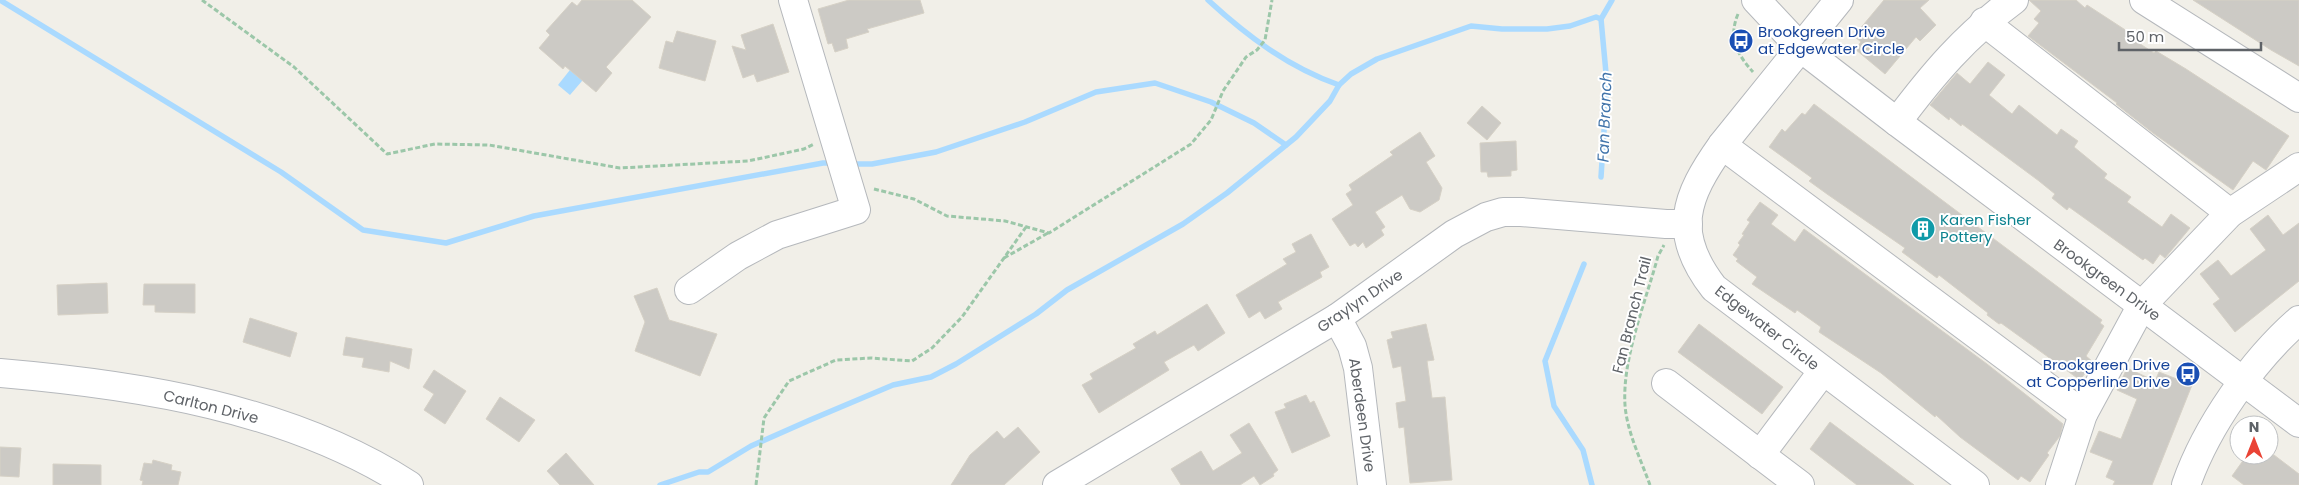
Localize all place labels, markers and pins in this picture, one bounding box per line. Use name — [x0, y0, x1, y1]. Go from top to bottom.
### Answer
place label: Brookgreen Drive at Edgewater Circle — [1758, 21, 1905, 59]
bus stop icon: Brookgreen Drive at Edgewater Circle — [1728, 28, 1754, 54]
place label: Karen Fisher Pottery — [1940, 209, 2032, 247]
building icon: Karen Fisher Pottery — [1910, 216, 1936, 242]
place label: Brookgreen Drive at Copperline Drive — [2026, 354, 2170, 392]
bus stop icon: Brookgreen Drive at Copperline Drive — [2175, 361, 2201, 387]

